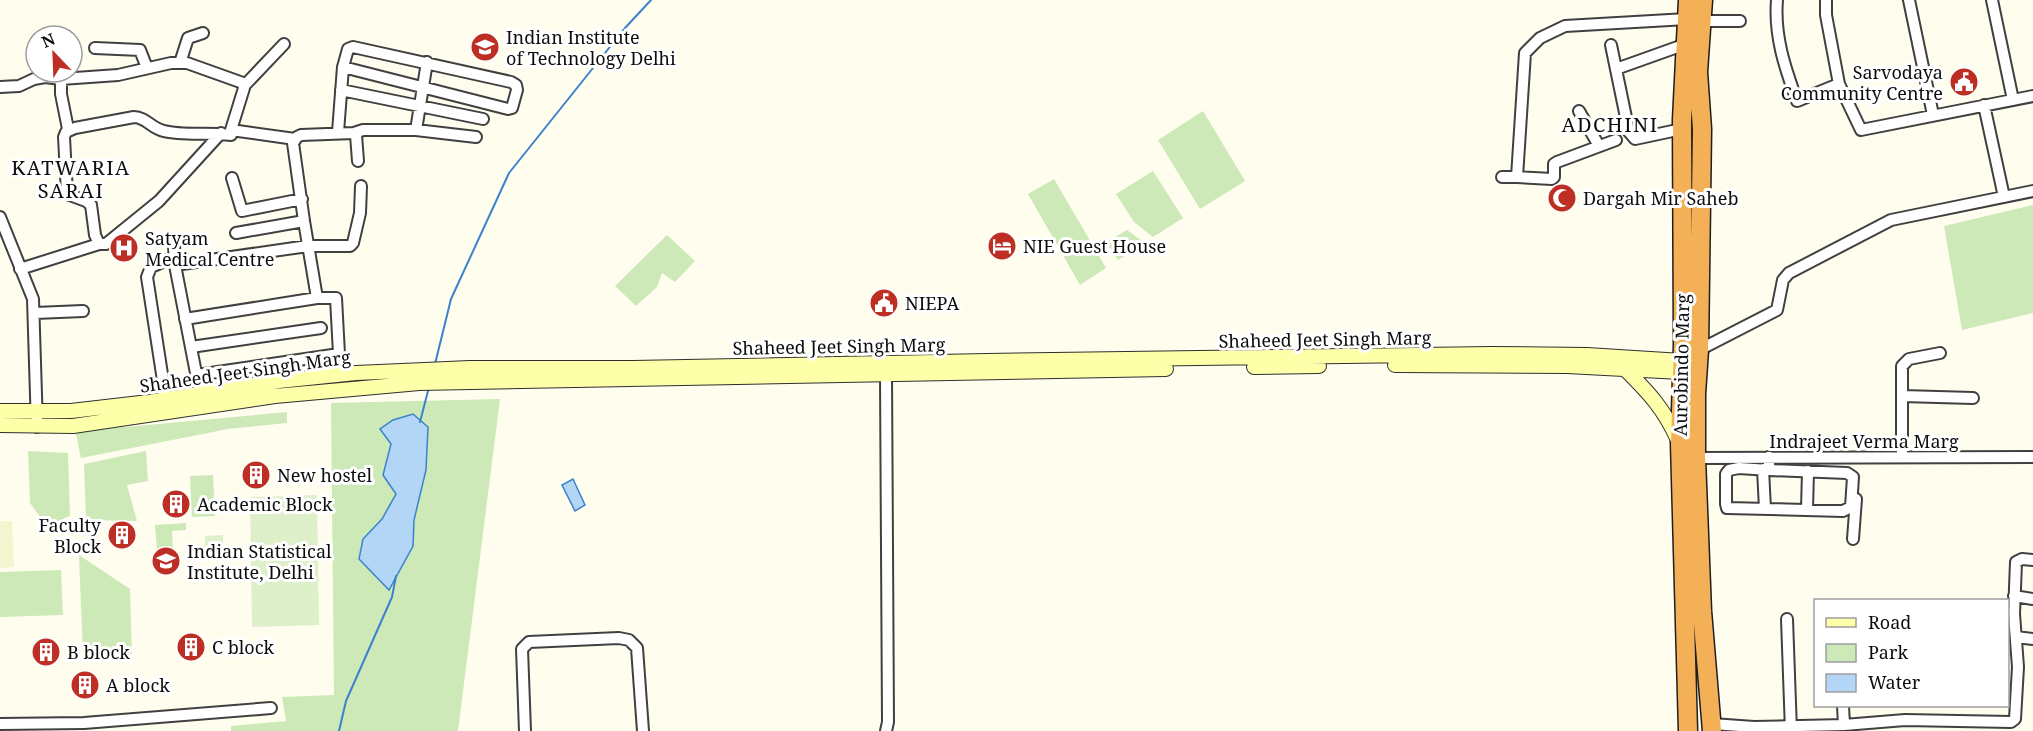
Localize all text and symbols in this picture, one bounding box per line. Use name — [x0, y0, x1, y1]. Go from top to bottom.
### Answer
north arrow — [24, 24, 84, 84]
place label: Indian Institute of Technology Delhi — [506, 25, 676, 70]
text: N — [38, 27, 59, 53]
school or university icon: Indian Institute of Technology Delhi — [469, 31, 501, 63]
place label: Sarvodaya Community Centre — [1781, 60, 1943, 105]
public building icon: Sarvodaya Community Centre — [1948, 66, 1980, 98]
district label: ADCHINI — [1561, 111, 1659, 138]
district label: KATWARIA SARAI — [11, 154, 131, 204]
mosque icon: Dargah Mir Saheb — [1546, 182, 1578, 214]
place label: Dargah Mir Saheb — [1583, 186, 1738, 210]
place label: Satyam Medical Centre — [145, 226, 274, 271]
hotel icon: NIE Guest House — [986, 230, 1018, 262]
hospital icon: Satyam Medical Centre — [108, 232, 140, 264]
place label: NIE Guest House — [1023, 234, 1166, 258]
public building icon: NIEPA — [868, 287, 900, 319]
place label: NIEPA — [905, 291, 960, 315]
street label: Aurobindo Marg — [1668, 293, 1694, 436]
street label: Shaheed Jeet Singh Marg — [1218, 325, 1432, 353]
street label: Shaheed Jeet Singh Marg — [732, 332, 946, 360]
street label: Shaheed Jeet Singh Marg — [138, 344, 352, 398]
street label: Indrajeet Verma Marg — [1769, 429, 1959, 453]
building icon: New hostel — [240, 459, 272, 491]
place label: New hostel — [277, 463, 372, 487]
building icon: Academic Block — [160, 488, 192, 520]
place label: Academic Block — [197, 492, 333, 516]
place label: Faculty Block — [39, 513, 102, 558]
building icon: Faculty Block — [106, 519, 138, 551]
place label: Indian Statistical Institute, Delhi — [187, 539, 332, 584]
school or university icon: Indian Statistical Institute, Delhi — [150, 545, 182, 577]
legend — [1814, 599, 2009, 707]
text: Road — [1868, 610, 1911, 634]
building icon: C block — [175, 631, 207, 663]
place label: C block — [212, 635, 275, 659]
building icon: B block — [30, 636, 62, 668]
place label: B block — [67, 640, 130, 664]
text: Park — [1868, 640, 1908, 664]
building icon: A block — [69, 669, 101, 701]
text: Water — [1868, 670, 1921, 694]
place label: A block — [106, 673, 170, 697]

